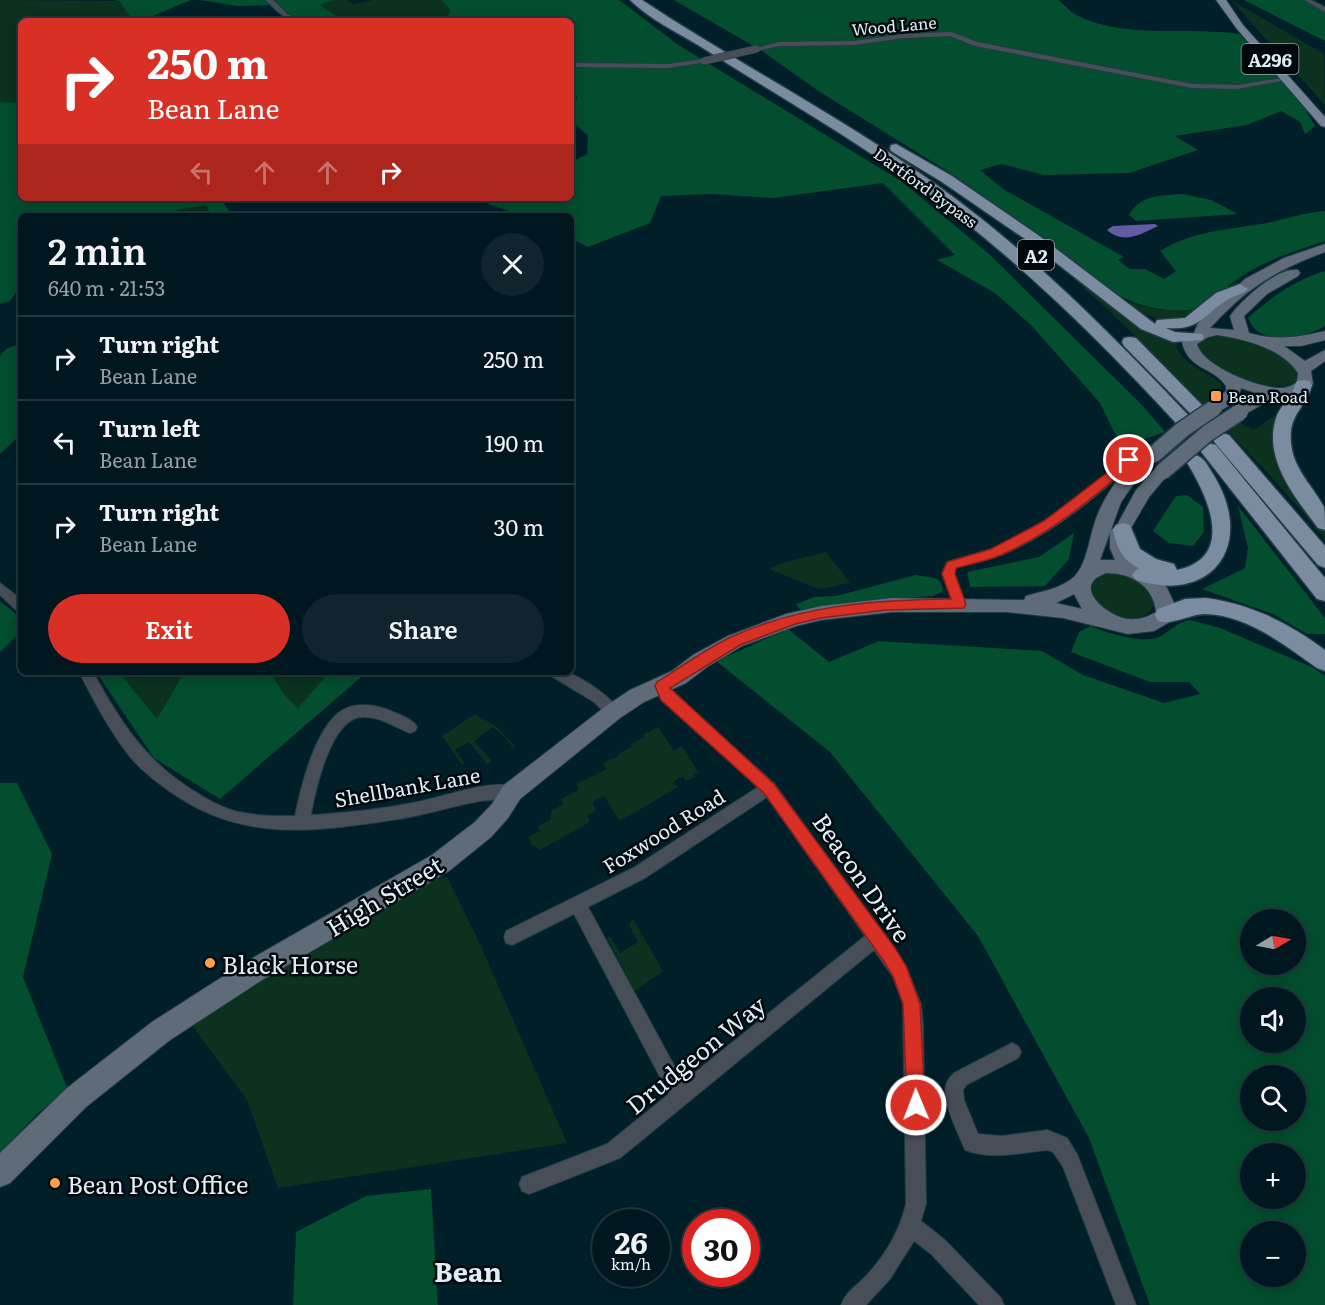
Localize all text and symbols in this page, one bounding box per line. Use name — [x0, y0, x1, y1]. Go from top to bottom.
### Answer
street label: Wood Lane — [850, 9, 938, 41]
text: 250 m — [147, 30, 268, 92]
icon: right — [48, 42, 126, 120]
road number: A296 — [1242, 44, 1298, 74]
text: Bean Lane — [147, 87, 280, 127]
street label: Dartford Bypass — [869, 141, 983, 233]
icon: left — [185, 156, 218, 189]
icon: ahead — [248, 156, 281, 189]
icon: ahead — [311, 156, 344, 189]
icon: right — [374, 156, 407, 189]
text: 2 min — [48, 223, 147, 276]
button: close — [481, 233, 544, 296]
road number: A2 — [1018, 240, 1054, 270]
text: 640 m · 21:53 — [48, 272, 165, 302]
text: Turn right — [99, 327, 219, 360]
icon: right — [48, 342, 81, 375]
text: 250 m — [483, 342, 544, 375]
text: Bean Lane — [99, 360, 197, 390]
place label: Bean Road — [1228, 384, 1308, 408]
marker: Bean Road — [1209, 389, 1223, 403]
text: Turn left — [99, 411, 200, 444]
icon: left — [48, 426, 81, 459]
text: 190 m — [485, 426, 544, 459]
pin — [1103, 434, 1154, 485]
icon: arrive — [1112, 443, 1145, 476]
text: Bean Lane — [99, 444, 197, 474]
text: Turn right — [99, 495, 219, 528]
icon: right — [48, 510, 81, 543]
text: 30 m — [494, 510, 544, 543]
text: Bean Lane — [99, 528, 197, 558]
button: Exit — [48, 594, 290, 663]
button: Share — [302, 594, 544, 663]
street label: Shellbank Lane — [332, 758, 482, 814]
street label: Foxwood Road — [596, 780, 730, 880]
street label: Beacon Drive — [805, 805, 921, 949]
street label: High Street — [319, 846, 449, 944]
north arrow — [1240, 909, 1306, 975]
map controls — [1240, 909, 1306, 1287]
place label: Black Horse — [222, 946, 358, 981]
marker: Black Horse — [203, 956, 217, 970]
street label: Drudgeon Way — [618, 987, 773, 1121]
button: sound — [1240, 987, 1306, 1053]
button: search — [1240, 1065, 1306, 1131]
position arrow — [884, 1073, 948, 1137]
button: + — [1240, 1143, 1306, 1209]
place label: Bean Post Office — [67, 1166, 248, 1201]
marker: Bean Post Office — [48, 1176, 62, 1190]
speed limit sign: 30 — [682, 1209, 760, 1287]
text: 26 — [614, 1219, 648, 1263]
button: − — [1240, 1221, 1306, 1287]
district label: Bean — [434, 1250, 502, 1290]
text: km/h — [611, 1252, 651, 1275]

